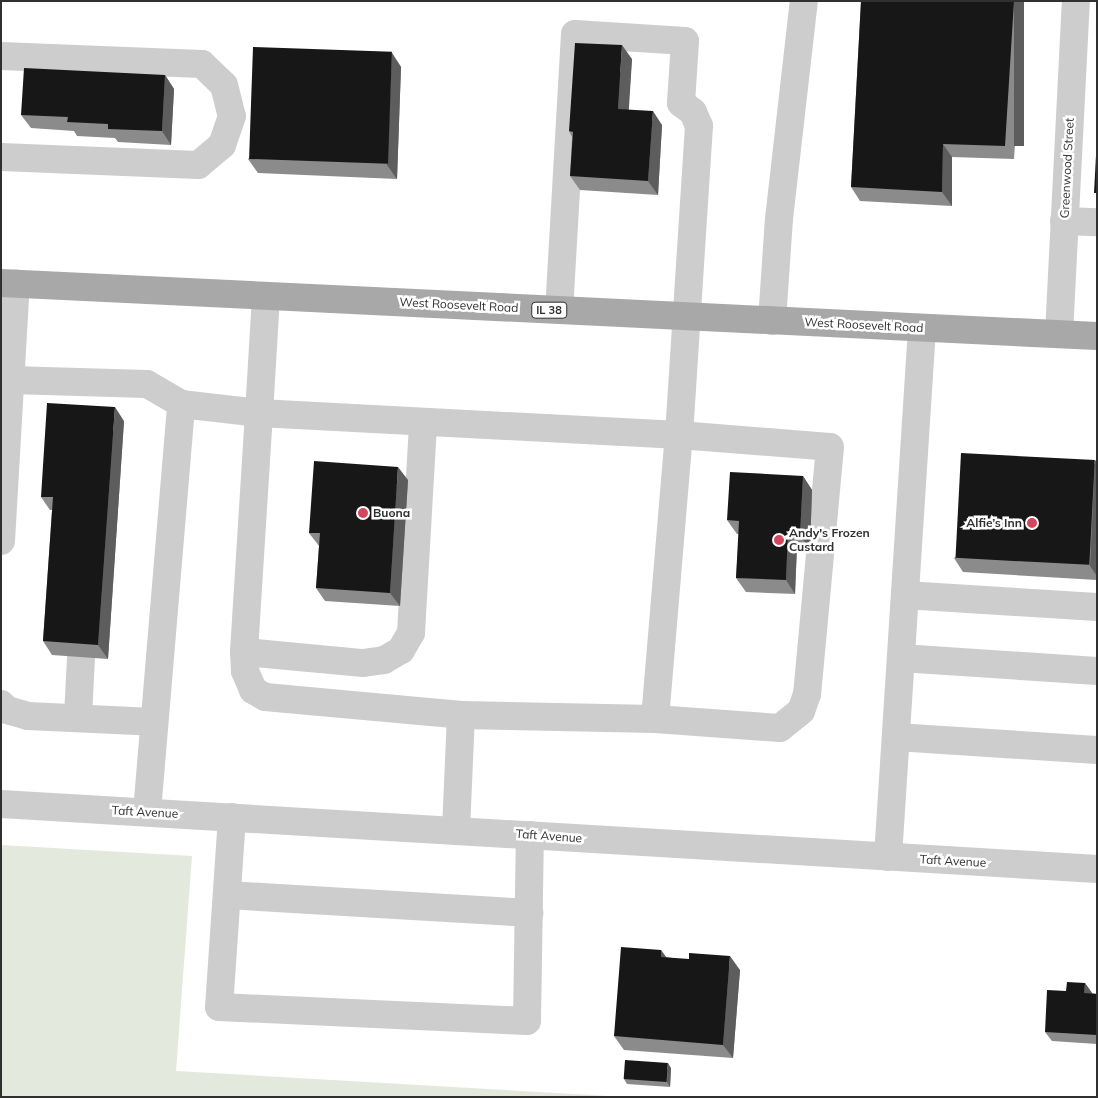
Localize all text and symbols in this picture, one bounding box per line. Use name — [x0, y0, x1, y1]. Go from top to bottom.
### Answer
street label: Greenwood Street — [1057, 117, 1077, 219]
street label: West Roosevelt Road — [399, 295, 519, 315]
road number: IL 38 — [530, 302, 568, 318]
street label: West Roosevelt Road — [804, 315, 924, 335]
place label: Buona — [373, 506, 410, 520]
marker: Buona — [357, 507, 369, 519]
place label: Alfie’s Inn — [966, 516, 1022, 530]
marker: Alfie’s Inn — [1026, 517, 1038, 529]
place label: Andy's Frozen Custard — [789, 526, 870, 554]
marker: Andy's Frozen Custard — [773, 534, 785, 546]
street label: Taft Avenue — [111, 803, 179, 821]
street label: Taft Avenue — [515, 827, 583, 845]
street label: Taft Avenue — [919, 852, 987, 870]

